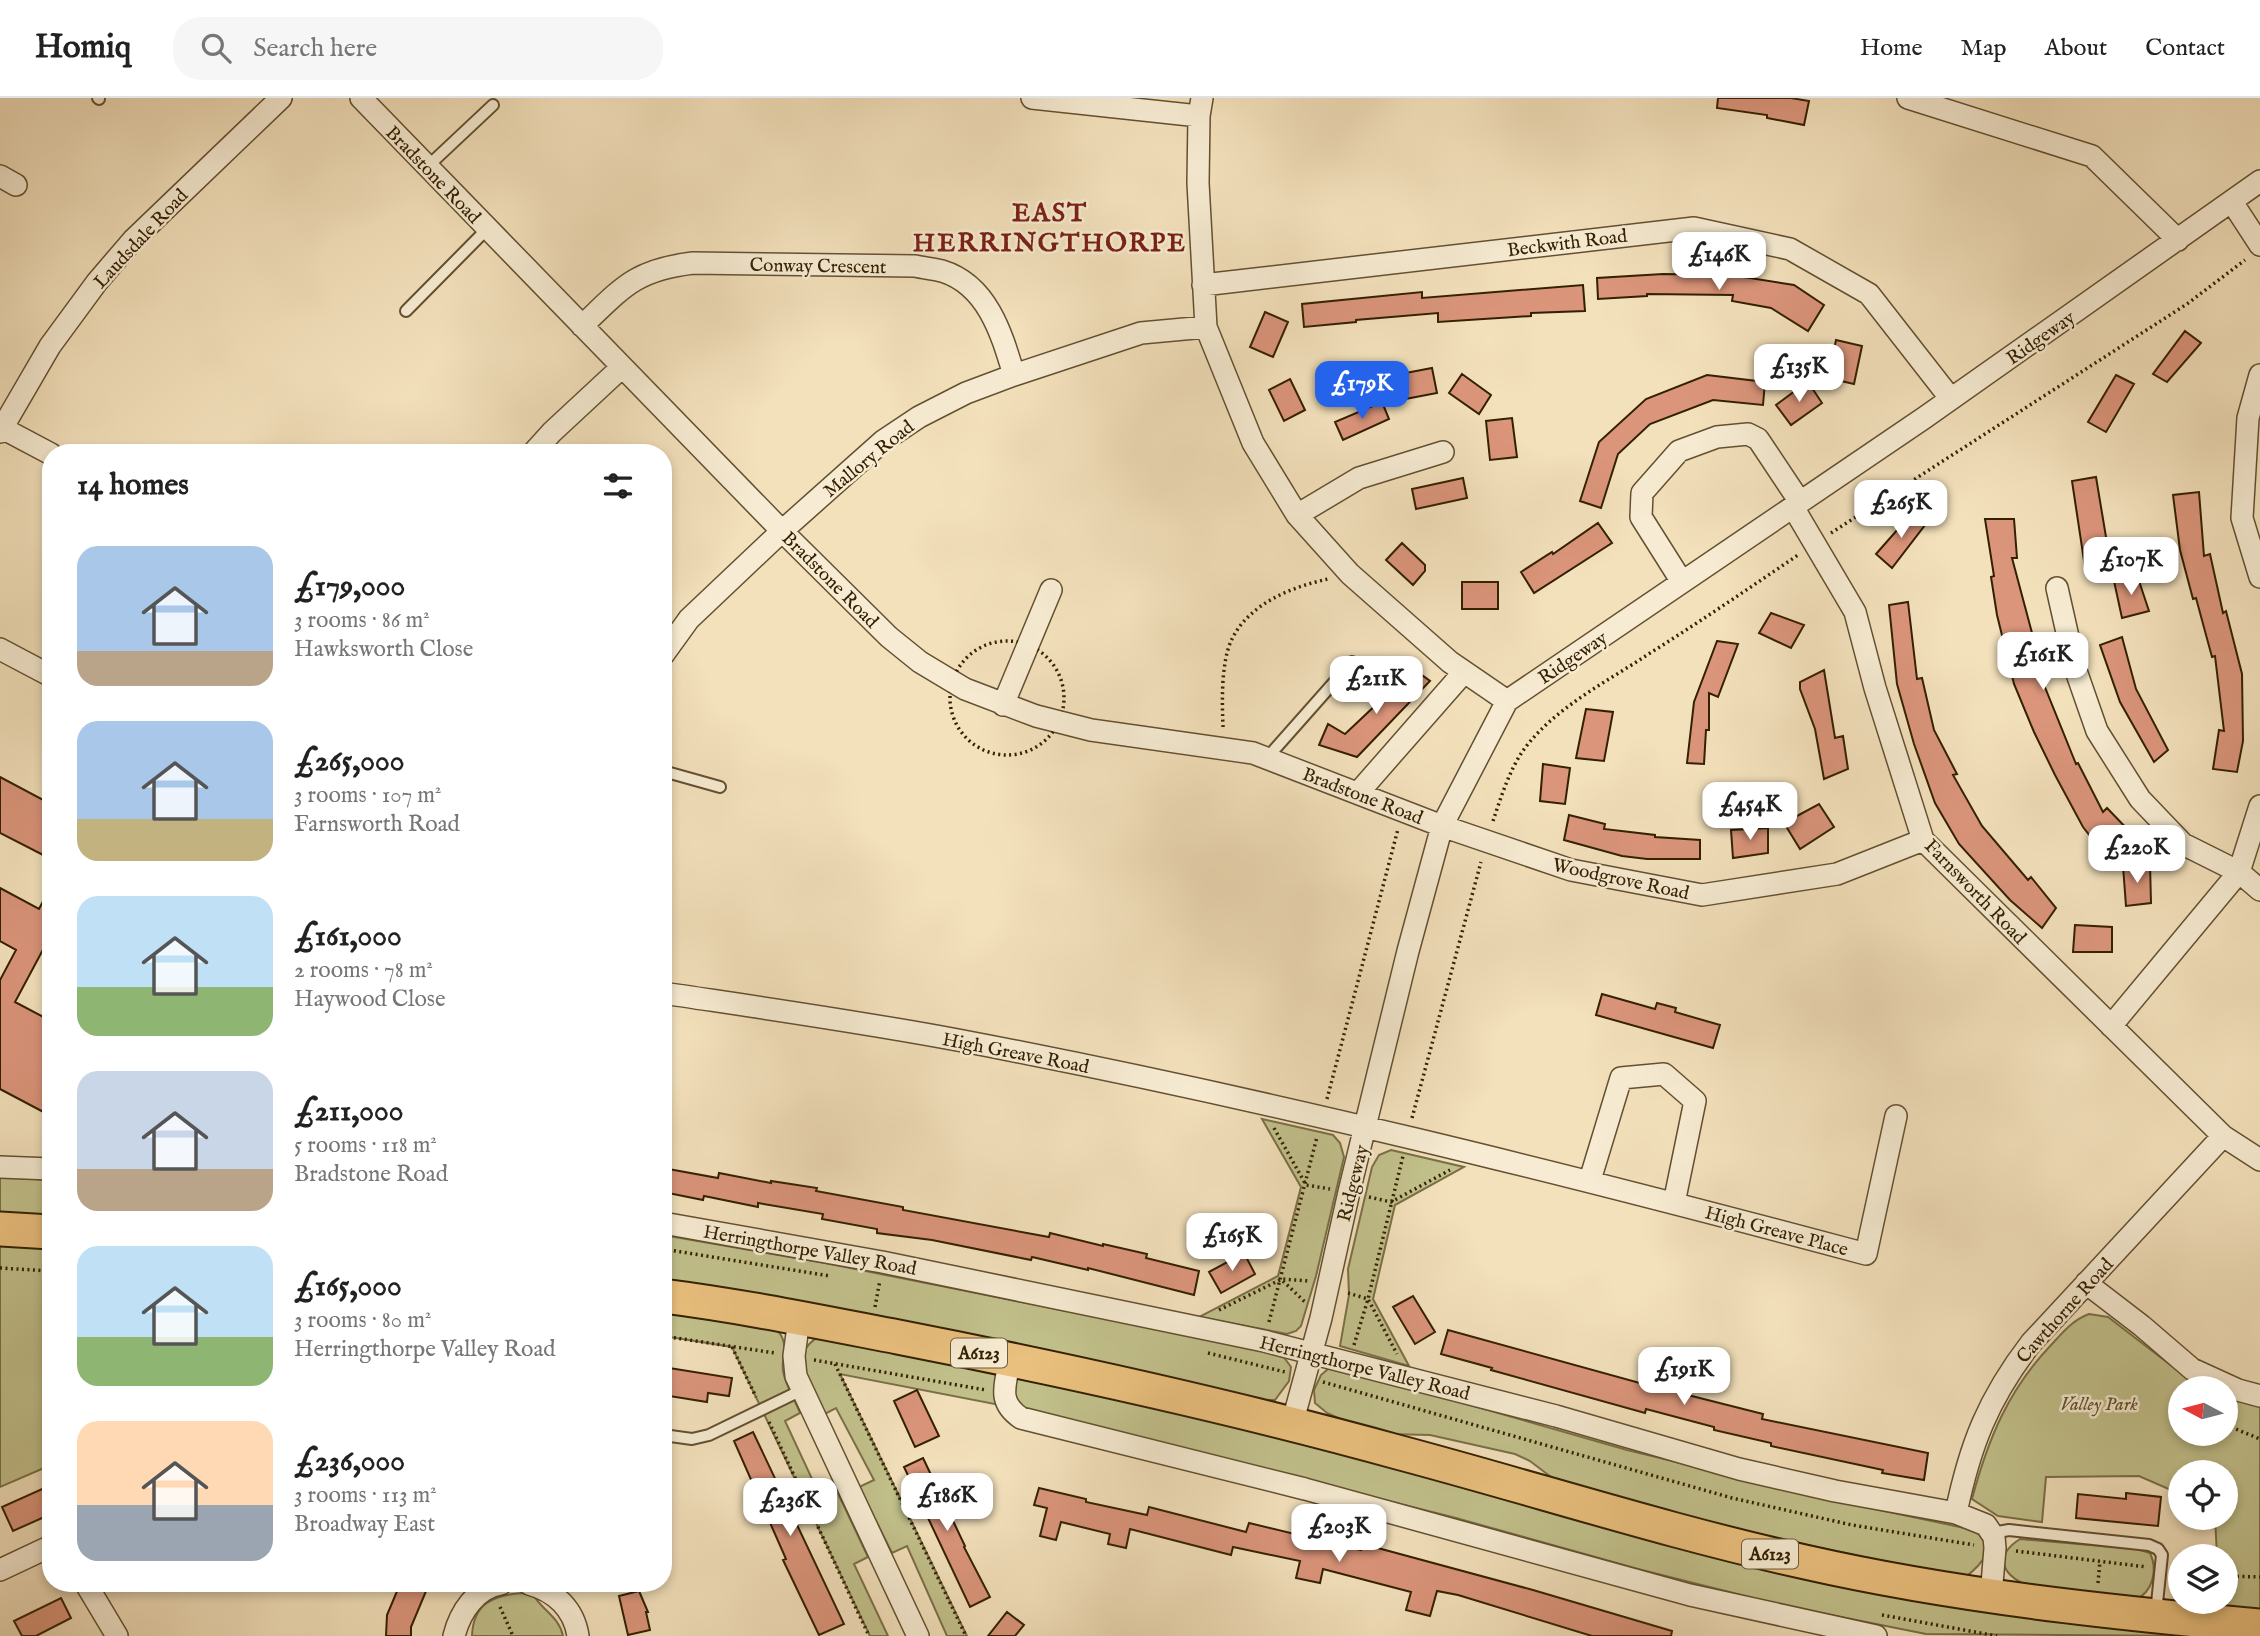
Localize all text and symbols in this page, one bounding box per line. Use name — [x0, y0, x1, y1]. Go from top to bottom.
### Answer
search box — [173, 17, 663, 80]
text: Homiq — [35, 27, 131, 69]
icon: search — [197, 29, 235, 67]
text: Search here — [253, 32, 377, 65]
text: Home — [1860, 33, 1923, 64]
text: Map — [1961, 33, 2007, 64]
text: About — [2045, 33, 2107, 64]
text: Contact — [2145, 33, 2225, 64]
street label: Bradstone Road — [380, 121, 486, 230]
street label: Laudsdale Road — [89, 184, 194, 294]
district label: EAST HERRINGTHORPE — [913, 197, 1187, 260]
street label: Beckwith Road — [1506, 225, 1629, 263]
pin: £146K — [1670, 232, 1768, 292]
text: £146K — [1688, 240, 1750, 269]
street label: Conway Crescent — [749, 254, 887, 280]
street label: Ridgeway — [2002, 306, 2081, 371]
pin: £135K — [1750, 344, 1848, 404]
text: £135K — [1770, 352, 1828, 381]
pin: £179K — [1313, 362, 1411, 421]
text: £179K — [1331, 369, 1393, 398]
street label: Mallory Road — [819, 415, 920, 503]
text: 14 homes — [77, 467, 189, 505]
icon: filters — [599, 467, 637, 505]
pin: £265K — [1852, 480, 1950, 540]
text: £265K — [1870, 488, 1932, 517]
street label: Bradstone Road — [776, 527, 884, 634]
pin: £107K — [2082, 538, 2180, 597]
text: £107K — [2099, 545, 2163, 574]
text: £179,000 — [294, 568, 405, 606]
icon: home — [133, 574, 217, 658]
text: 3 rooms · 86 m² — [294, 606, 430, 635]
street label: Ridgeway — [1534, 626, 1613, 691]
pin: £161K — [1994, 632, 2092, 692]
text: Hawksworth Close — [294, 635, 473, 664]
text: £161K — [2013, 640, 2073, 669]
pin: £211K — [1327, 656, 1425, 716]
text: £211K — [1346, 664, 1406, 693]
text: £265,000 — [294, 743, 405, 781]
icon: home — [133, 749, 217, 833]
street label: Bradstone Road — [1299, 763, 1427, 831]
text: 3 rooms · 107 m² — [294, 781, 442, 810]
pin: £454K — [1701, 782, 1799, 842]
text: £454K — [1718, 790, 1782, 819]
text: Farnsworth Road — [294, 810, 460, 839]
pin: £220K — [2088, 826, 2186, 885]
text: £220K — [2104, 833, 2170, 862]
street label: Farnsworth Road — [1918, 835, 2031, 951]
street label: Woodgrove Road — [1550, 854, 1692, 906]
text: £161,000 — [294, 918, 402, 956]
icon: home — [133, 924, 217, 1008]
text: 2 rooms · 78 m² — [294, 956, 433, 985]
text: Haywood Close — [294, 985, 445, 1014]
street label: High Greave Road — [940, 1028, 1092, 1080]
text: £211,000 — [294, 1093, 403, 1131]
icon: home — [133, 1099, 217, 1183]
text: 5 rooms · 118 m² — [294, 1131, 437, 1160]
street label: Ridgeway — [1333, 1142, 1375, 1224]
text: Bradstone Road — [294, 1160, 448, 1189]
street label: High Greave Place — [1702, 1201, 1851, 1263]
pin: £165K — [1183, 1214, 1281, 1273]
street label: Herringthorpe Valley Road — [701, 1220, 919, 1282]
text: £165K — [1202, 1221, 1262, 1250]
street label: Cawthorne Road — [2012, 1253, 2120, 1369]
text: £165,000 — [294, 1268, 402, 1306]
icon: home — [133, 1274, 217, 1358]
text: 3 rooms · 80 m² — [294, 1306, 431, 1335]
street label: Herringthorpe Valley Road — [1257, 1331, 1473, 1407]
text: Herringthorpe Valley Road — [294, 1335, 556, 1364]
road number: A6123 — [951, 1338, 1007, 1368]
pin: £191K — [1635, 1348, 1733, 1407]
text: £191K — [1654, 1355, 1714, 1384]
north arrow — [2168, 1376, 2238, 1446]
map controls — [2168, 1376, 2238, 1614]
park label: Valley Park — [2060, 1393, 2138, 1417]
text: £236,000 — [294, 1443, 405, 1481]
icon: home — [133, 1449, 217, 1533]
button: locate — [2168, 1460, 2238, 1530]
pin: £186K — [898, 1474, 996, 1533]
pin: £236K — [741, 1478, 839, 1538]
text: 3 rooms · 113 m² — [294, 1481, 437, 1510]
text: £186K — [917, 1481, 977, 1510]
text: £236K — [759, 1486, 821, 1515]
pin: £203K — [1290, 1504, 1388, 1564]
text: Broadway East — [294, 1510, 435, 1539]
text: £203K — [1307, 1512, 1371, 1541]
road number: A6123 — [1742, 1540, 1798, 1568]
button: layers — [2168, 1544, 2238, 1614]

